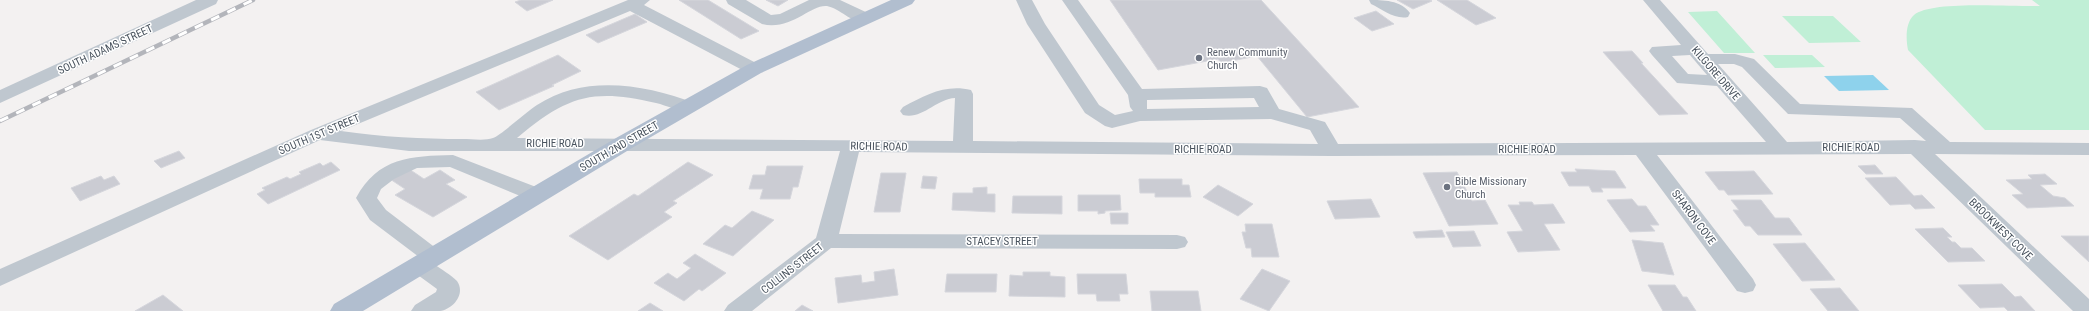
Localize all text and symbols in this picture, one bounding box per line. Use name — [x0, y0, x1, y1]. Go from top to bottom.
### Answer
street label: SOUTH ADAMS STREET — [56, 22, 155, 77]
street label: KILGORE DRIVE — [1689, 44, 1743, 103]
place label: Renew Community Church — [1207, 46, 1288, 72]
marker: Renew Community Church — [1194, 53, 1204, 63]
street label: SOUTH 1ST STREET — [277, 111, 362, 157]
street label: SOUTH 2ND STREET — [578, 119, 661, 174]
street label: RICHIE ROAD — [526, 137, 584, 150]
street label: RICHIE ROAD — [850, 140, 908, 153]
street label: RICHIE ROAD — [1822, 141, 1880, 154]
street label: RICHIE ROAD — [1174, 143, 1232, 156]
street label: RICHIE ROAD — [1498, 143, 1556, 156]
place label: Bible Missionary Church — [1455, 175, 1527, 201]
marker: Bible Missionary Church — [1442, 182, 1452, 192]
street label: SHARON COVE — [1669, 187, 1719, 248]
street label: BROOKWEST COVE — [1966, 196, 2035, 263]
street label: STACEY STREET — [966, 235, 1038, 248]
street label: COLLINS STREET — [759, 240, 826, 297]

